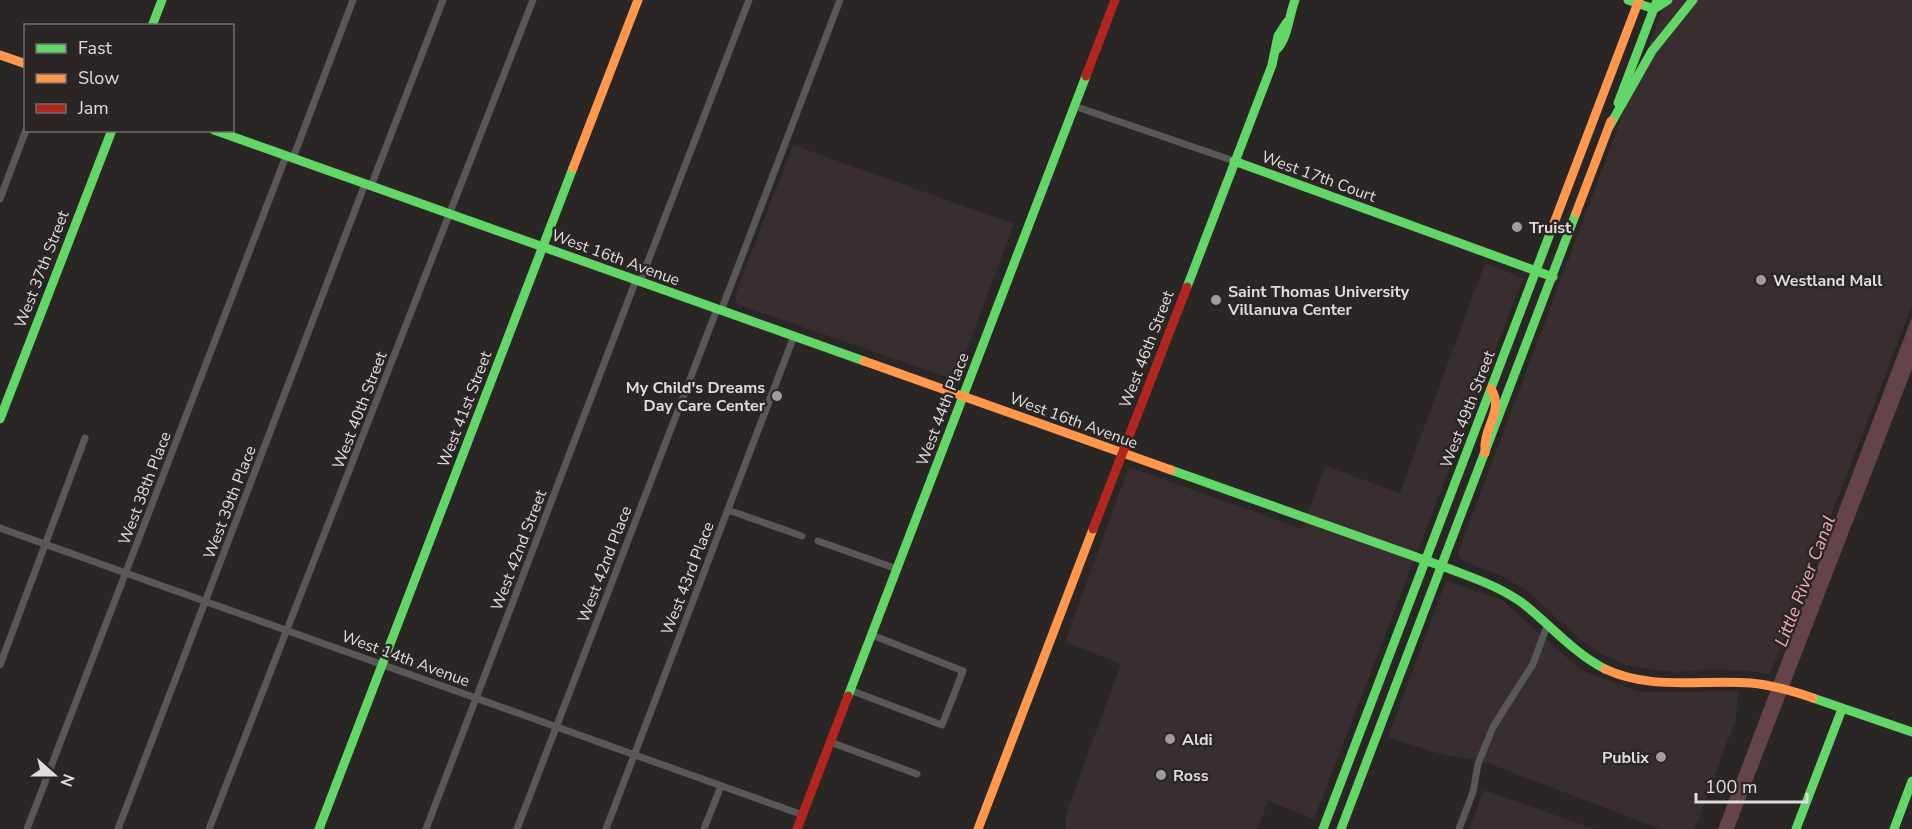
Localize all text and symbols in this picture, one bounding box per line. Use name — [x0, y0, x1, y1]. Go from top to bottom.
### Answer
legend — [24, 24, 234, 132]
text: Fast — [78, 36, 113, 60]
text: Slow — [78, 66, 119, 90]
text: Jam — [77, 96, 109, 120]
street label: West 17th Court — [1258, 146, 1379, 208]
street label: West 37th Street — [9, 207, 75, 331]
place label: Truist — [1529, 217, 1572, 239]
marker: Truist — [1510, 220, 1524, 234]
street label: West 16th Avenue — [548, 225, 683, 291]
place label: Westland Mall — [1773, 270, 1882, 292]
marker: Westland Mall — [1754, 273, 1768, 287]
place label: Saint Thomas University Villanuva Center — [1227, 281, 1410, 321]
street label: West 46th Street — [1114, 287, 1180, 411]
marker: Saint Thomas University Villanuva Center — [1209, 293, 1223, 307]
street label: West 49th Street — [1435, 347, 1501, 471]
street label: West 40th Street — [327, 348, 393, 472]
street label: West 41st Street — [433, 348, 497, 471]
street label: West 44th Place — [911, 350, 975, 469]
place label: My Child's Dreams Day Care Center — [626, 377, 766, 417]
street label: West 16th Avenue — [1006, 388, 1141, 454]
marker: My Child's Dreams Day Care Center — [770, 389, 784, 403]
street label: West 38th Place — [113, 429, 177, 548]
street label: West 39th Place — [198, 443, 262, 562]
street label: West 42nd Street — [486, 486, 552, 614]
street label: West 42nd Place — [573, 503, 637, 626]
water label: Little River Canal — [1769, 512, 1841, 650]
street label: West 43rd Place — [656, 518, 720, 638]
street label: West 14th Avenue — [338, 626, 473, 692]
place label: Aldi — [1182, 729, 1213, 751]
marker: Aldi — [1163, 732, 1177, 746]
north arrow — [24, 745, 84, 805]
place label: Publix — [1602, 747, 1649, 769]
marker: Publix — [1654, 750, 1668, 764]
place label: Ross — [1173, 765, 1209, 787]
scale bar — [1696, 766, 1807, 804]
marker: Ross — [1154, 768, 1168, 782]
text: N — [55, 770, 79, 790]
text: 100 m — [1705, 775, 1757, 799]

